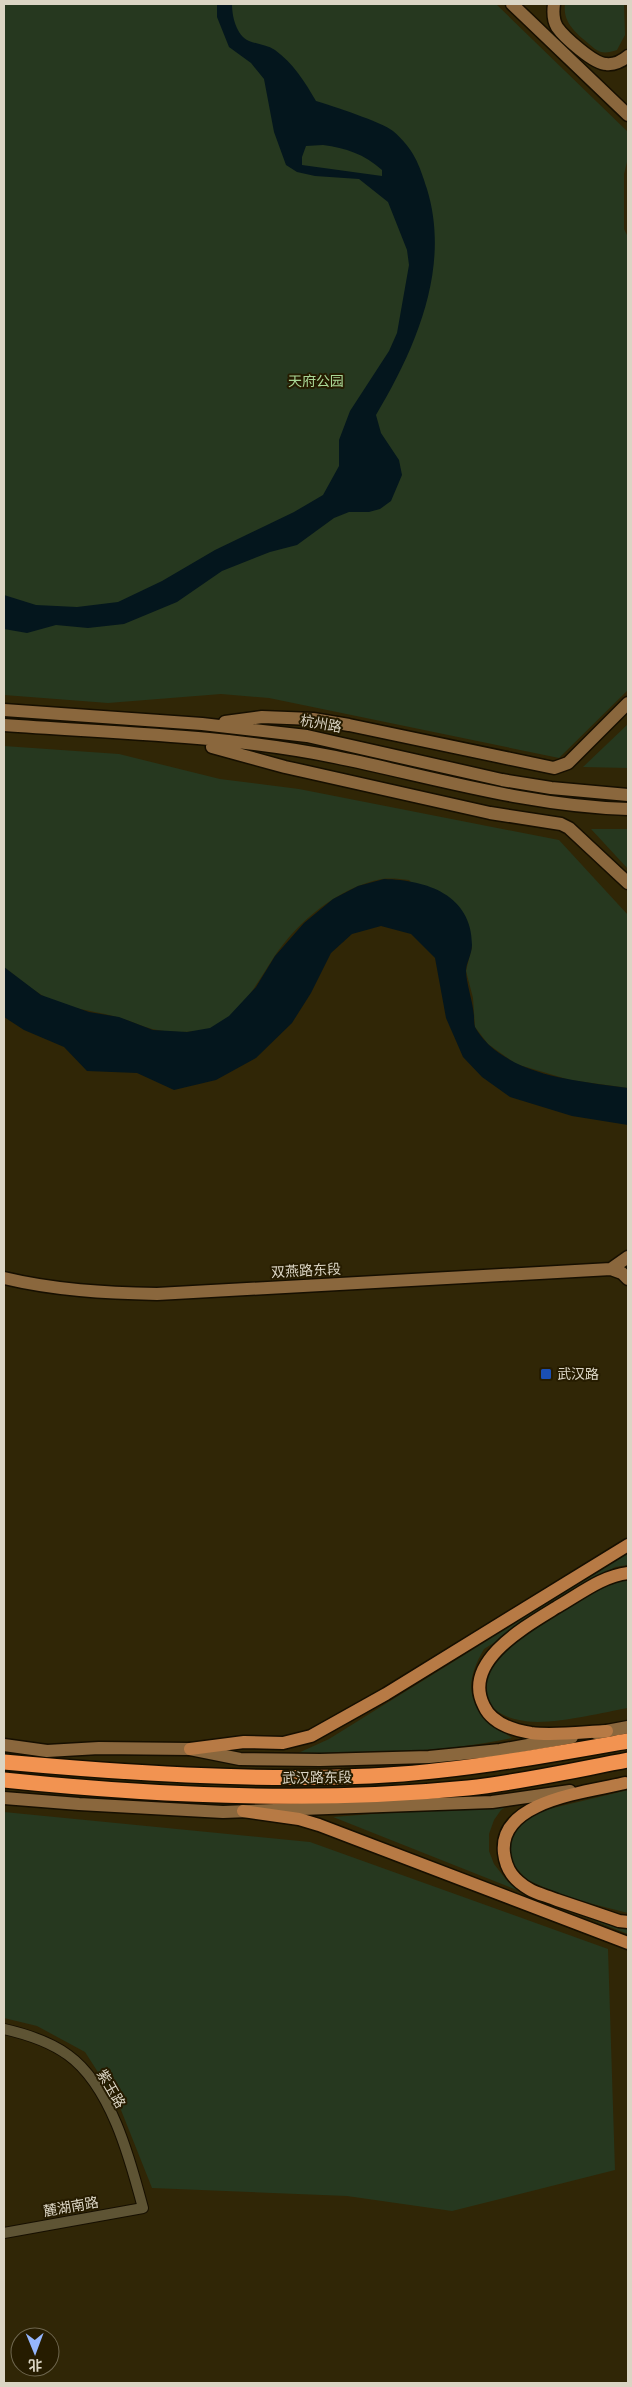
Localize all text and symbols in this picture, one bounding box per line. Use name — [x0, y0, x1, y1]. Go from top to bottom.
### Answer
park label: 天府公园 — [288, 373, 344, 390]
street label: 杭州路 — [299, 712, 343, 736]
street label: 双燕路东段 — [271, 1261, 341, 1281]
place label: 武汉路 — [557, 1366, 599, 1383]
marker: 武汉路 — [539, 1367, 553, 1381]
street label: 武汉路东段 — [282, 1769, 352, 1787]
street label: 紫玉路 — [93, 2067, 129, 2111]
street label: 麓湖南路 — [42, 2194, 100, 2220]
north arrow — [10, 2327, 60, 2377]
text: 北 — [28, 2356, 42, 2373]

